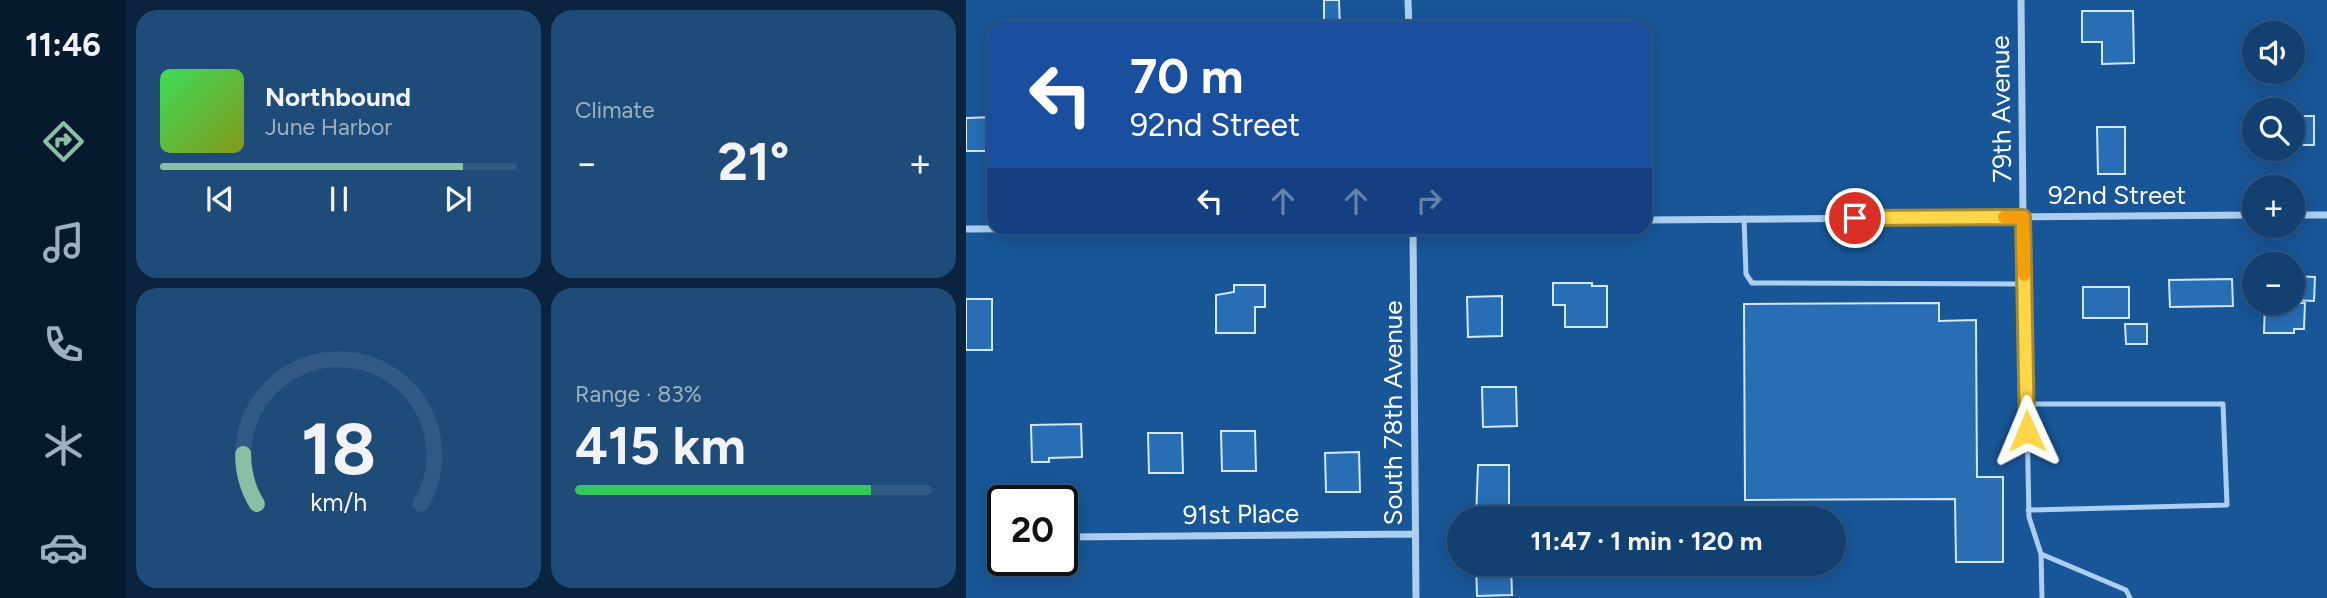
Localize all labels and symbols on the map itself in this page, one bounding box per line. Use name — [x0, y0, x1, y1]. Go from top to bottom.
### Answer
street label: 79th Avenue — [1984, 35, 2018, 183]
street label: 92nd Street — [2048, 179, 2186, 211]
pin — [1825, 188, 1885, 248]
street label: South 78th Avenue — [1377, 301, 1409, 525]
position arrow — [1990, 394, 2064, 468]
speed limit sign: 20 — [987, 485, 1078, 576]
street label: 91st Place — [1183, 497, 1299, 531]

